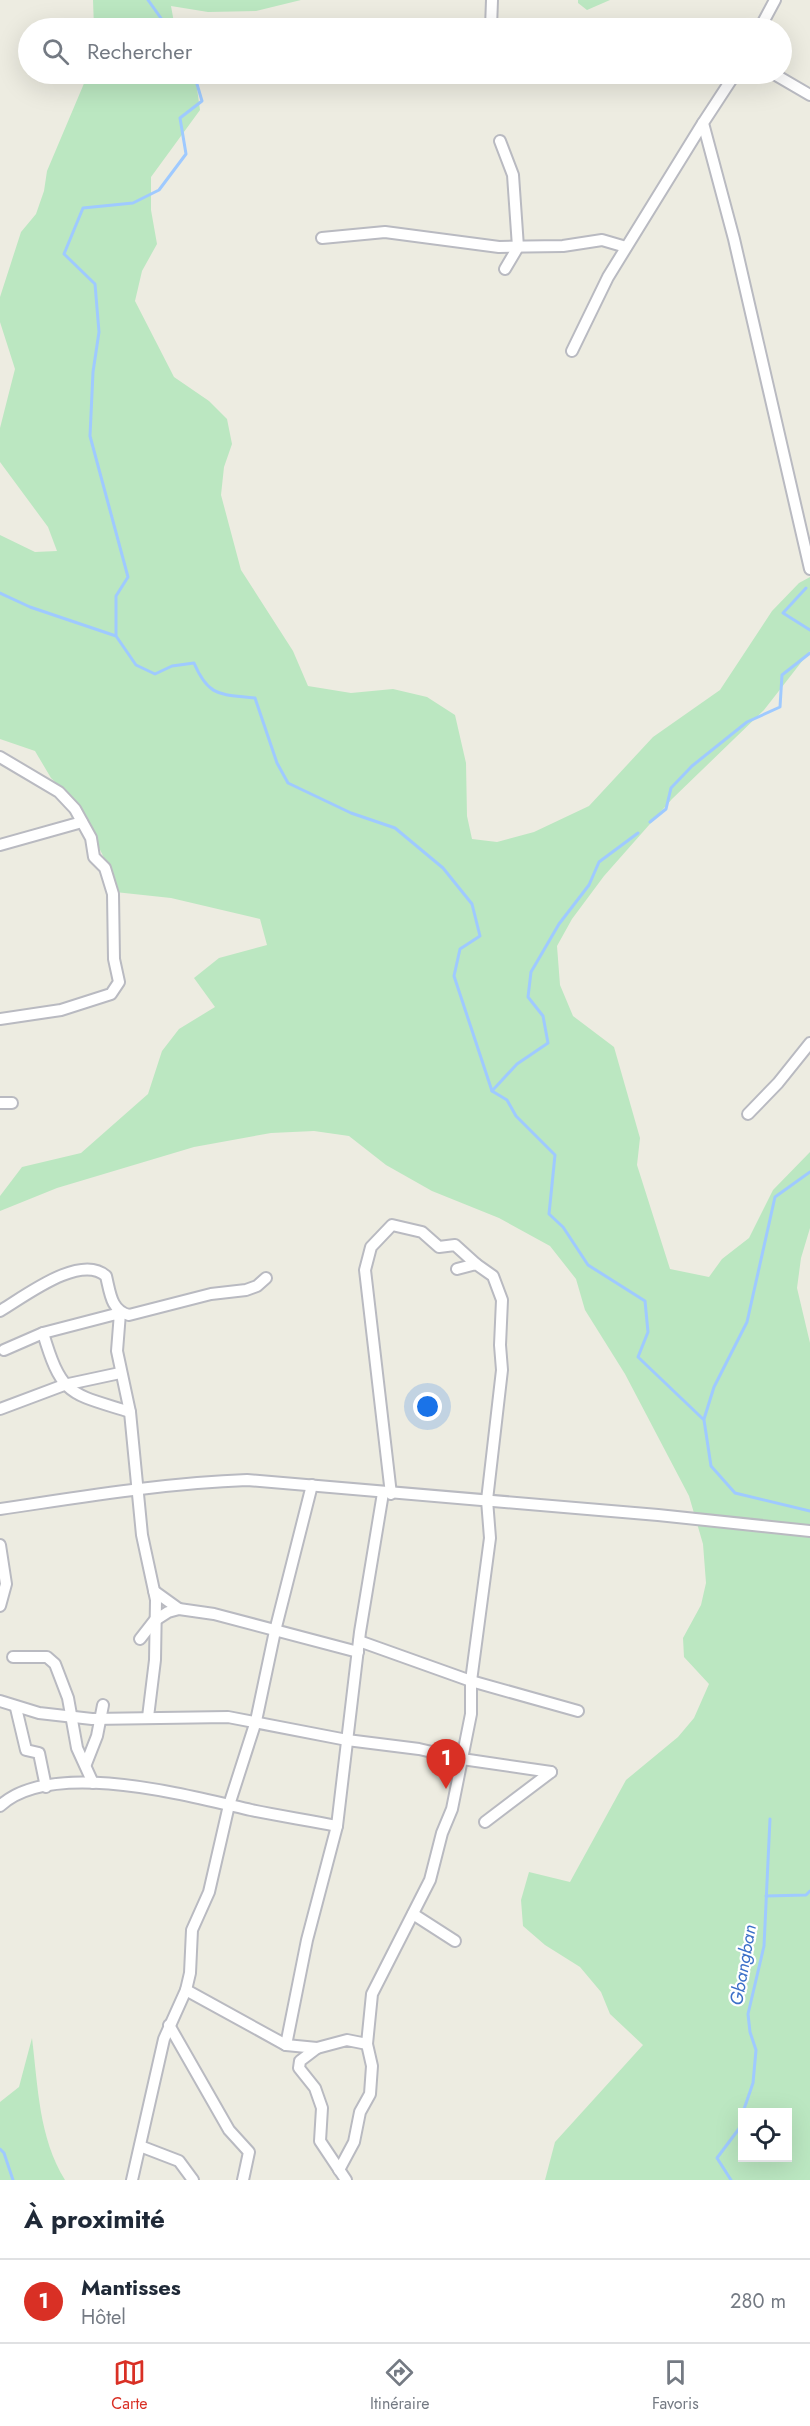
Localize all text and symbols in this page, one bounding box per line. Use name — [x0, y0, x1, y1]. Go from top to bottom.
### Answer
search box — [18, 18, 792, 84]
icon: search — [39, 35, 72, 68]
text: Rechercher — [87, 35, 192, 67]
your location — [413, 1392, 442, 1421]
pin: 1 — [426, 1740, 466, 1789]
water label: Gbangban — [723, 1923, 763, 2007]
map controls — [738, 2108, 792, 2162]
button: locate — [738, 2108, 792, 2162]
text: À proximité — [24, 2200, 165, 2238]
text: Mantisses — [81, 2271, 181, 2303]
text: 1 — [38, 2287, 49, 2316]
text: 280 m — [730, 2287, 786, 2316]
text: Hôtel — [81, 2303, 126, 2332]
tab: Carte — [111, 2356, 147, 2415]
tab: Itinéraire — [370, 2356, 429, 2415]
tab: Favoris — [652, 2356, 699, 2415]

